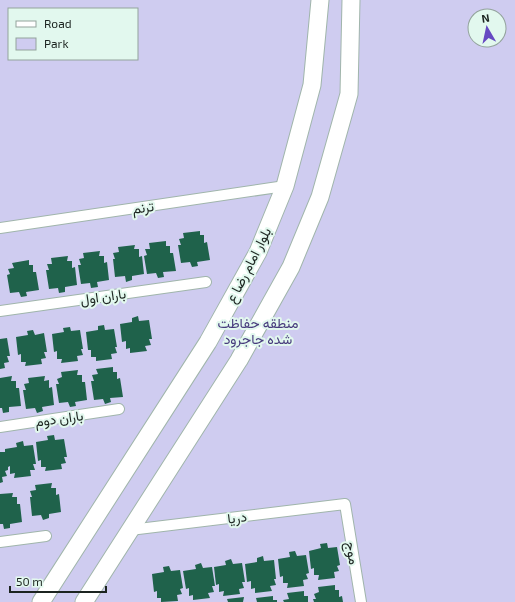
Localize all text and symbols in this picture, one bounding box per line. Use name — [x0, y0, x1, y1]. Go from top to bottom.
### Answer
legend — [8, 8, 138, 60]
north arrow — [467, 8, 507, 48]
text: N — [480, 11, 490, 25]
text: Road — [44, 16, 72, 30]
text: Park — [44, 36, 69, 50]
street label: ترنم — [131, 197, 155, 218]
street label: بلوار امام رضا ع — [222, 224, 277, 307]
street label: باران اول — [79, 284, 127, 310]
park label: منطقه حفاظت شده جاجرود — [217, 314, 299, 348]
street label: باران دوم — [34, 406, 84, 431]
street label: دریا — [226, 507, 248, 528]
street label: موج — [340, 540, 363, 566]
scale bar — [10, 568, 106, 594]
text: 50 m — [16, 574, 43, 588]

